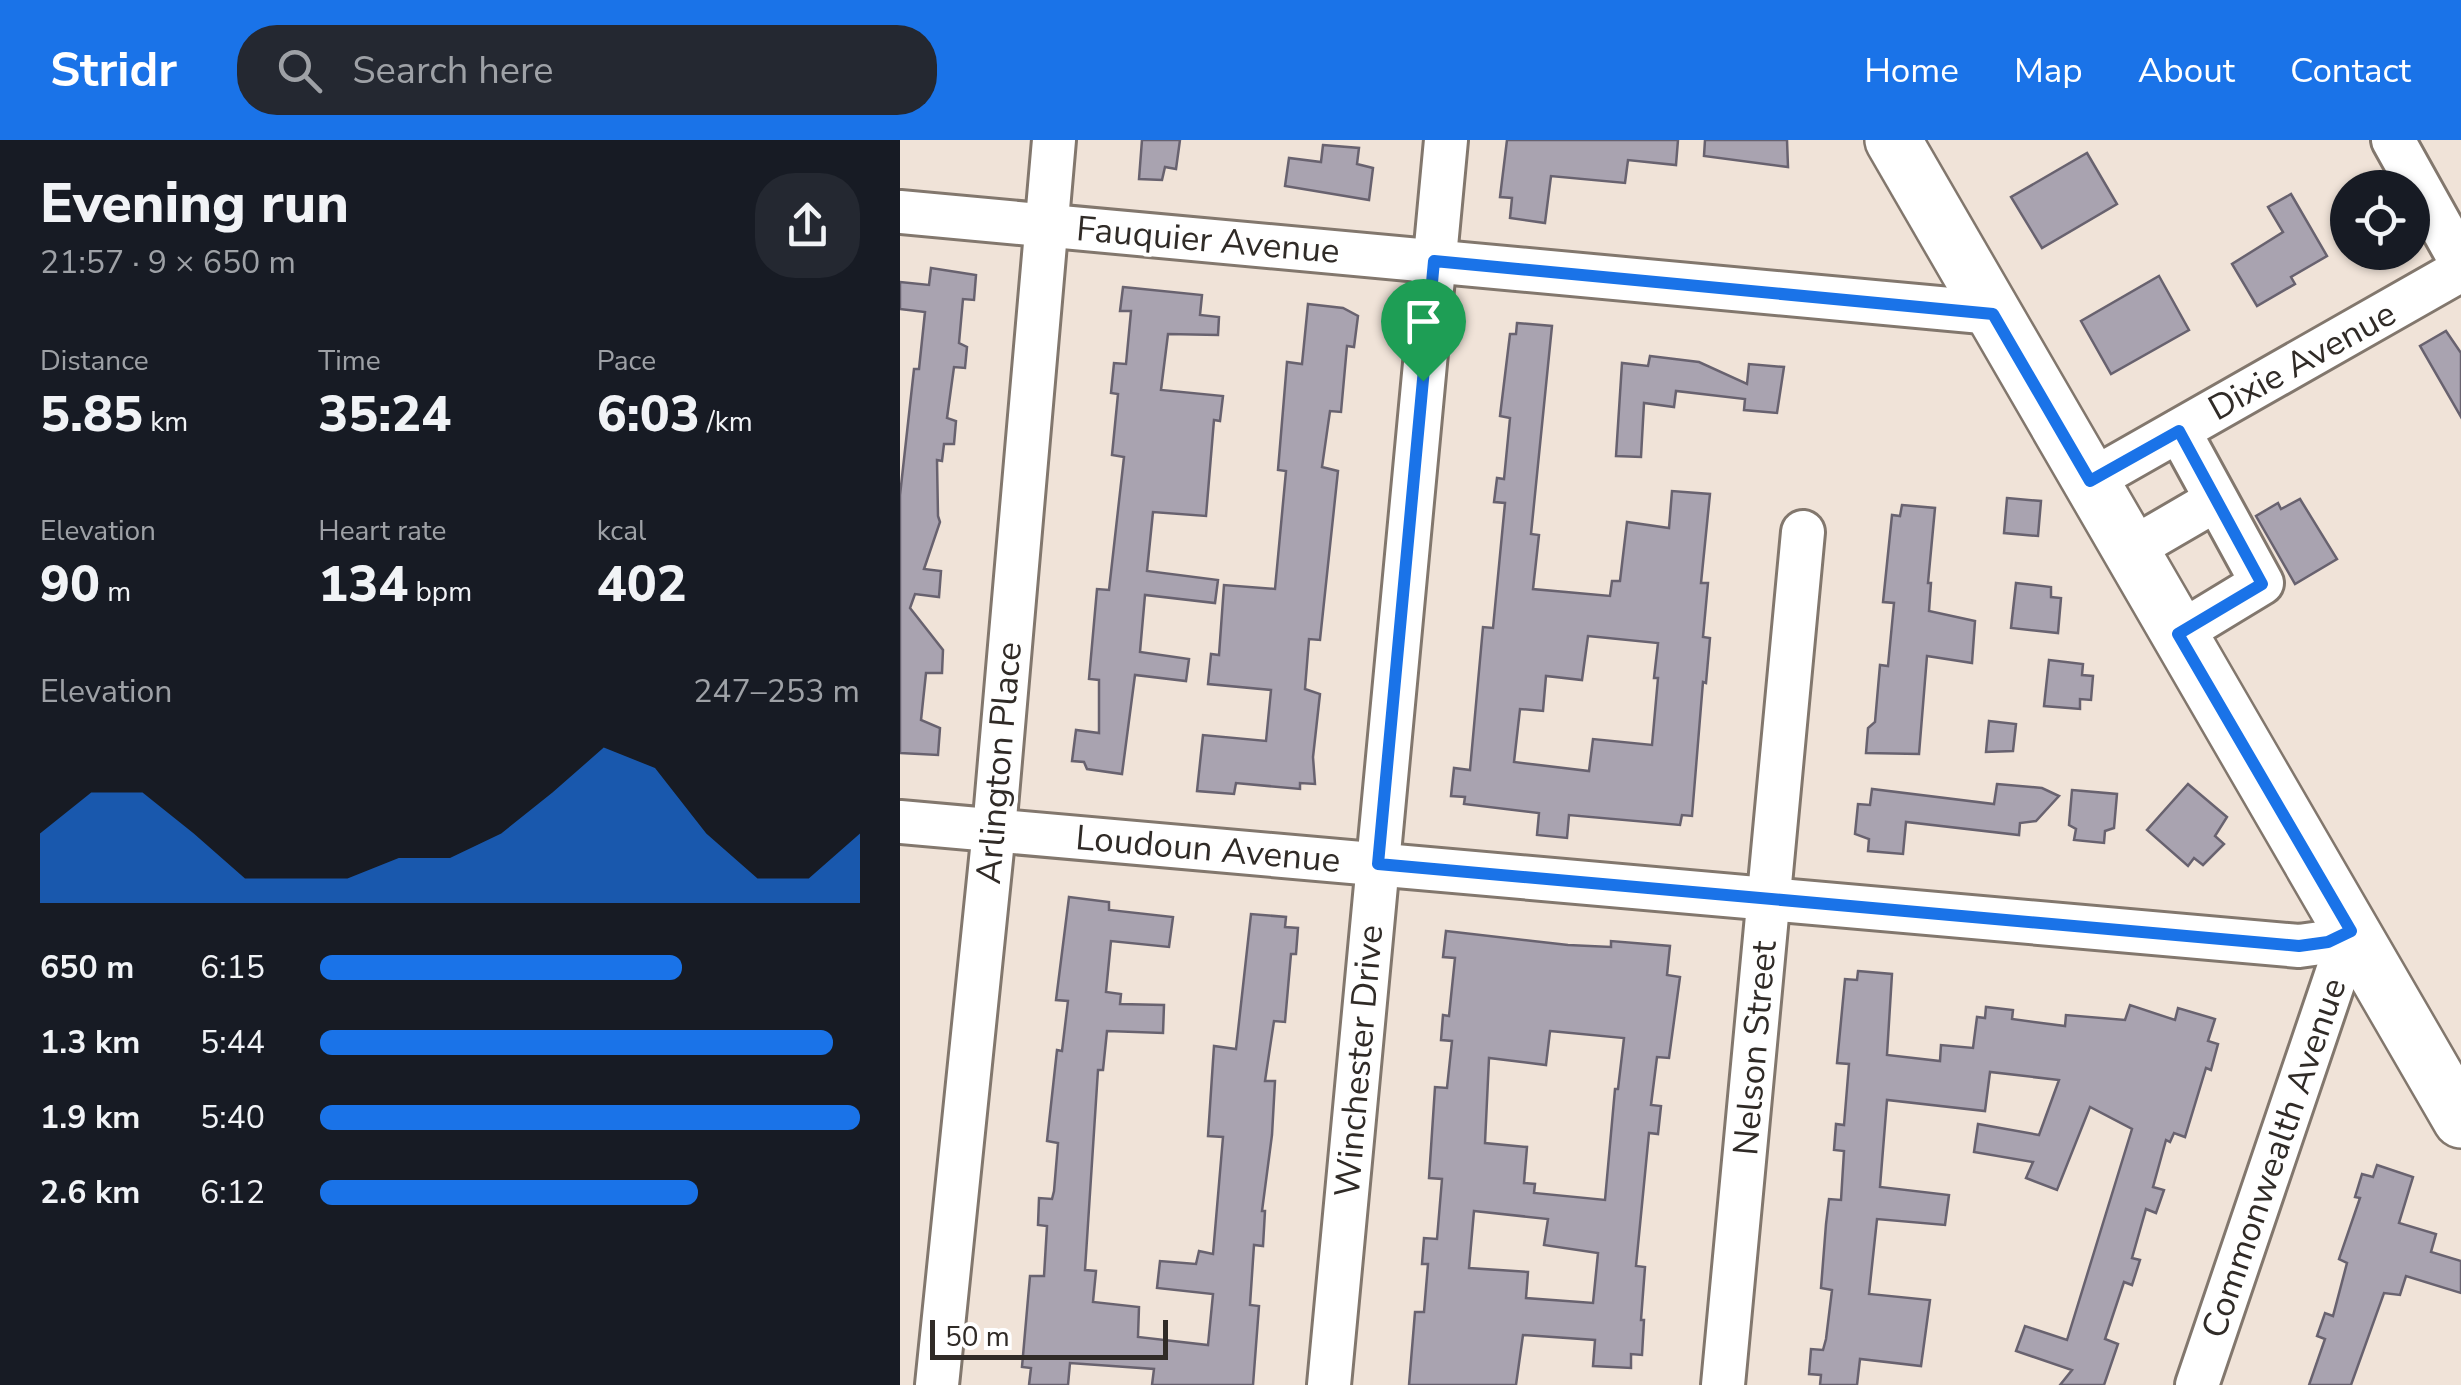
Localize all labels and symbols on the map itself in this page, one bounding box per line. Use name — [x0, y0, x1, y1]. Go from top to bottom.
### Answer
street label: Fauquier Avenue — [1074, 205, 1342, 275]
pin — [1381, 279, 1466, 382]
street label: Dixie Avenue — [2200, 290, 2404, 432]
street label: Arlington Place — [965, 640, 1033, 886]
street label: Loudoun Avenue — [1074, 814, 1342, 884]
street label: Winchester Drive — [1324, 923, 1394, 1199]
street label: Nelson Street — [1722, 938, 1788, 1157]
street label: Commonwealth Avenue — [2190, 972, 2358, 1344]
scale bar — [930, 1315, 1168, 1360]

